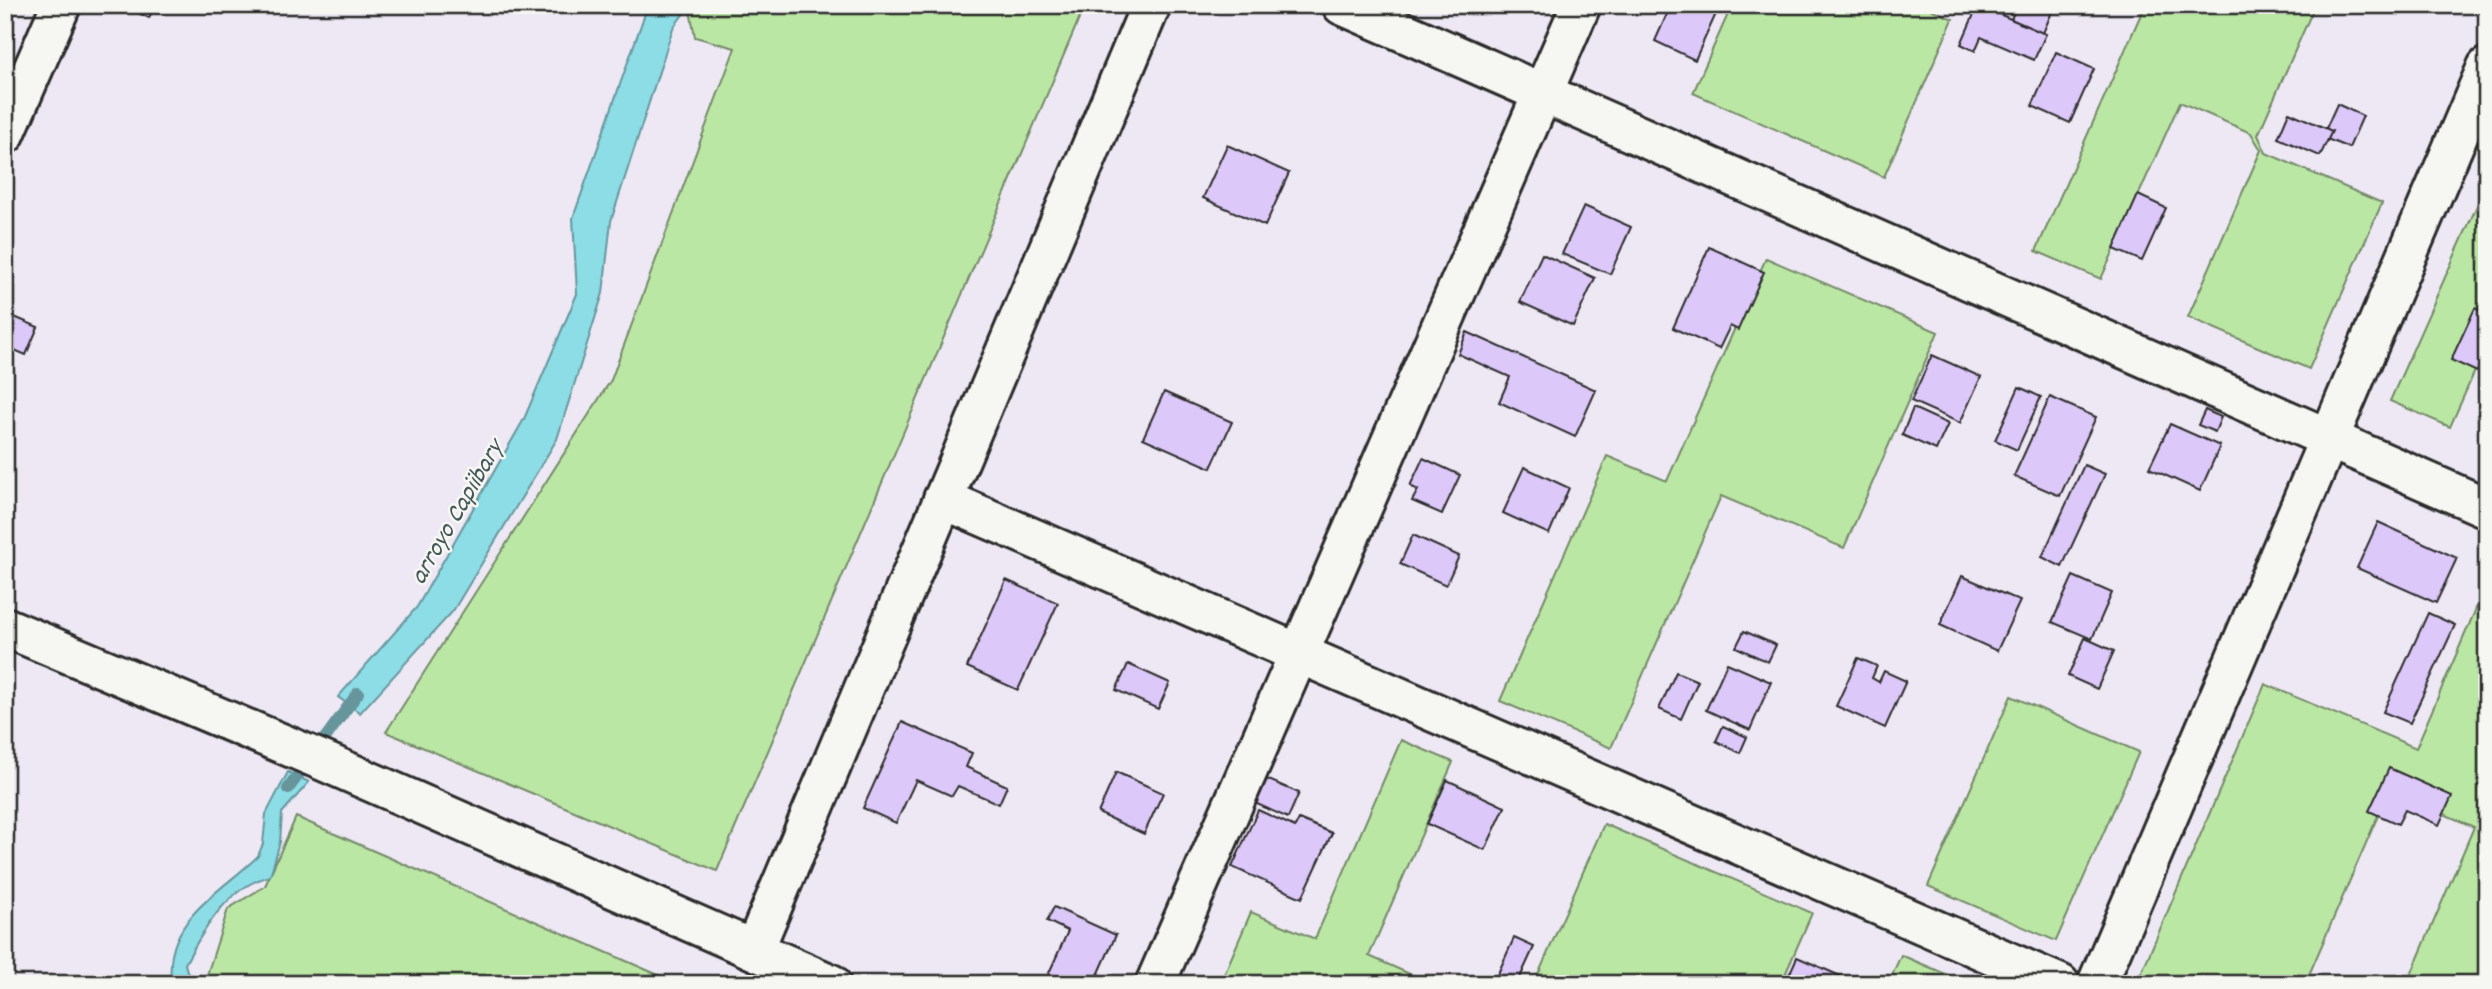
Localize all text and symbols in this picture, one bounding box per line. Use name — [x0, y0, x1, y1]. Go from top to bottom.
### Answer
water label: arroyo Capiibary — [402, 431, 516, 592]

